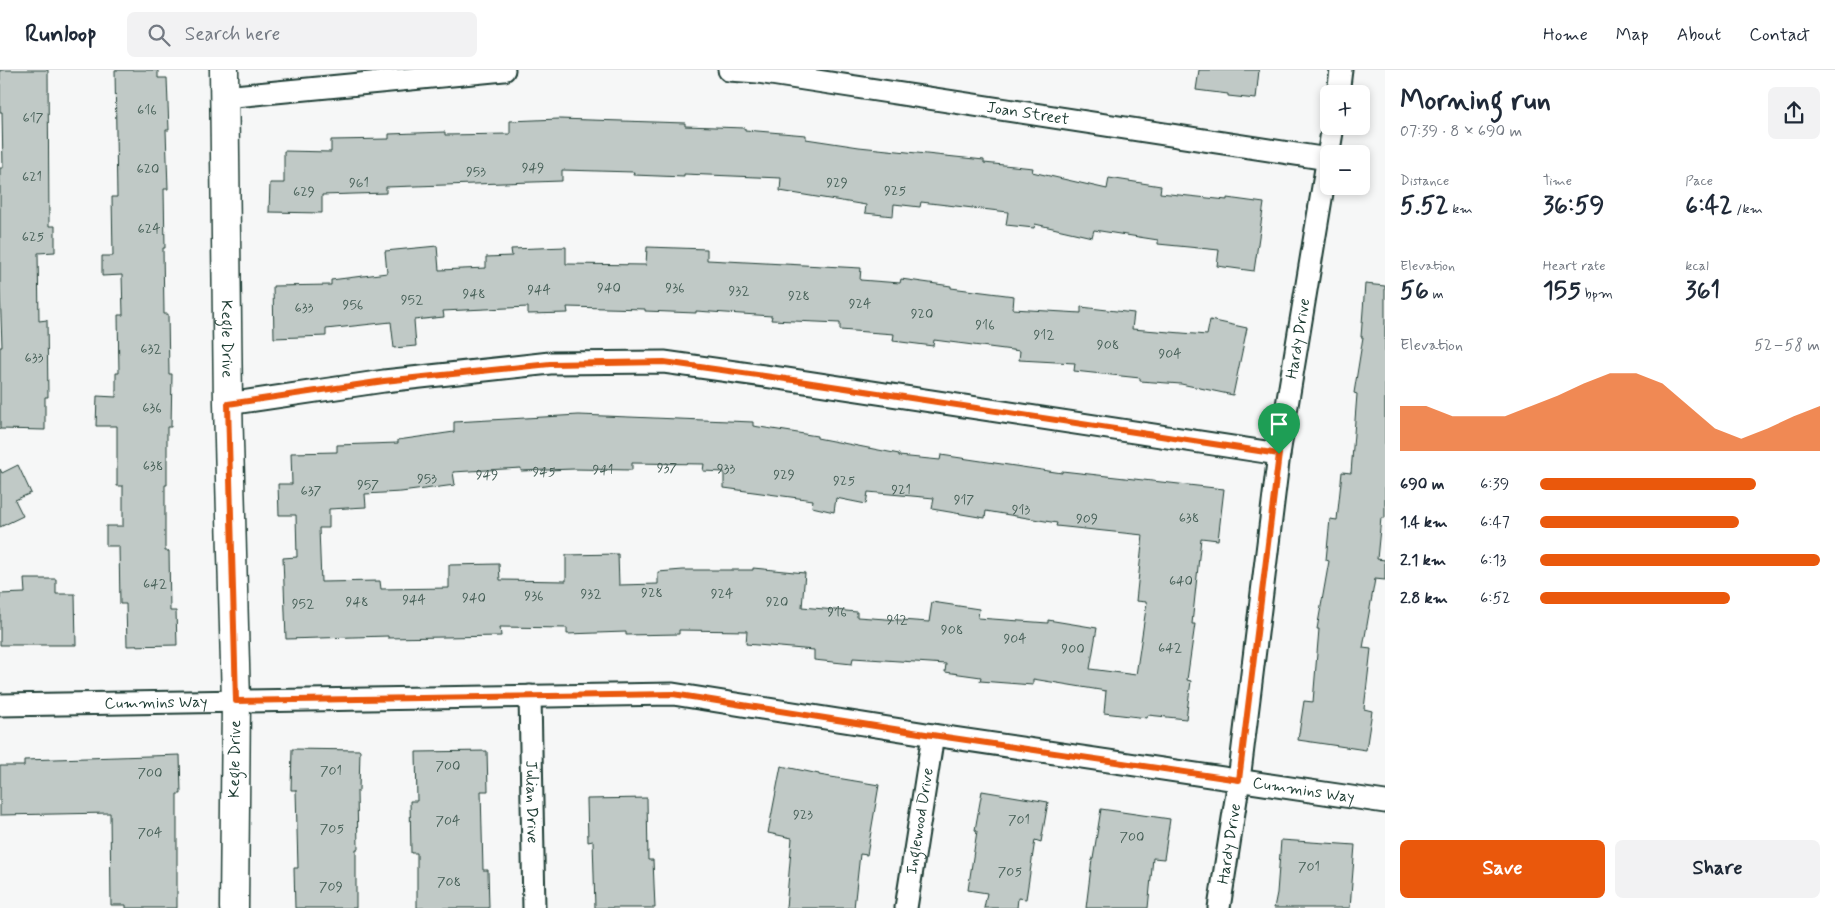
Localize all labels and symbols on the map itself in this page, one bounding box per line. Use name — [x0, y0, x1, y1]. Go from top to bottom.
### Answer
street label: Joan Street — [985, 97, 1071, 130]
house number: 616 — [137, 101, 157, 119]
house number: 617 — [23, 109, 44, 127]
house number: 949 — [522, 159, 544, 177]
house number: 620 — [137, 160, 159, 178]
house number: 953 — [466, 163, 486, 181]
house number: 621 — [22, 168, 42, 186]
house number: 961 — [349, 174, 369, 192]
house number: 929 — [826, 174, 848, 192]
house number: 925 — [884, 182, 906, 200]
house number: 629 — [293, 183, 315, 201]
house number: 624 — [138, 220, 160, 238]
house number: 625 — [22, 228, 44, 246]
house number: 940 — [597, 279, 621, 297]
house number: 936 — [665, 279, 685, 297]
house number: 944 — [527, 281, 551, 299]
house number: 932 — [728, 282, 750, 300]
house number: 948 — [463, 285, 485, 303]
house number: 928 — [788, 287, 810, 305]
house number: 952 — [401, 291, 423, 309]
house number: 924 — [849, 295, 871, 313]
house number: 956 — [343, 296, 363, 314]
street label: Hardy Drive — [1281, 297, 1315, 380]
house number: 633 — [295, 299, 314, 317]
street label: Kegle Drive — [215, 300, 238, 378]
house number: 920 — [911, 305, 933, 323]
house number: 916 — [975, 316, 995, 334]
house number: 912 — [1033, 326, 1055, 344]
house number: 908 — [1097, 336, 1119, 354]
house number: 632 — [140, 340, 162, 358]
house number: 904 — [1158, 345, 1182, 363]
house number: 633 — [25, 349, 44, 367]
house number: 636 — [142, 399, 162, 417]
pin — [1258, 403, 1300, 454]
house number: 638 — [143, 457, 163, 475]
house number: 937 — [657, 459, 677, 477]
house number: 933 — [717, 460, 736, 478]
house number: 941 — [593, 461, 613, 479]
house number: 945 — [532, 463, 556, 481]
house number: 949 — [476, 466, 498, 484]
house number: 929 — [773, 466, 795, 484]
house number: 953 — [417, 470, 437, 488]
house number: 925 — [833, 472, 855, 490]
house number: 957 — [357, 476, 379, 494]
house number: 921 — [891, 481, 911, 499]
house number: 637 — [301, 482, 322, 500]
house number: 917 — [954, 491, 975, 509]
house number: 913 — [1012, 501, 1031, 519]
house number: 638 — [1179, 509, 1199, 527]
house number: 909 — [1076, 510, 1098, 528]
house number: 640 — [1169, 572, 1193, 590]
house number: 642 — [143, 575, 167, 593]
house number: 928 — [641, 584, 663, 602]
house number: 932 — [580, 585, 602, 603]
house number: 924 — [711, 585, 733, 603]
house number: 936 — [524, 587, 544, 605]
house number: 940 — [462, 589, 486, 607]
house number: 944 — [402, 591, 426, 609]
house number: 948 — [346, 593, 368, 611]
house number: 920 — [766, 593, 788, 611]
house number: 952 — [292, 595, 314, 613]
house number: 916 — [827, 603, 847, 621]
house number: 912 — [886, 611, 908, 629]
house number: 908 — [941, 621, 963, 639]
house number: 904 — [1003, 630, 1027, 648]
house number: 642 — [1158, 639, 1182, 657]
house number: 900 — [1061, 640, 1085, 658]
street label: Cummins Way — [104, 691, 208, 714]
street label: Kegle Drive — [224, 720, 247, 798]
house number: 700 — [436, 757, 460, 775]
street label: Julian Drive — [521, 760, 543, 844]
house number: 701 — [320, 762, 342, 780]
house number: 700 — [138, 764, 162, 782]
street label: Inglewood Drive — [901, 766, 938, 876]
street label: Cummins Way — [1251, 772, 1356, 808]
street label: Hardy Drive — [1212, 802, 1246, 886]
house number: 923 — [793, 806, 813, 824]
house number: 701 — [1008, 811, 1030, 829]
house number: 704 — [436, 812, 460, 830]
house number: 705 — [320, 820, 344, 838]
house number: 704 — [138, 824, 162, 842]
house number: 700 — [1120, 828, 1144, 846]
house number: 701 — [1298, 858, 1320, 876]
house number: 705 — [998, 863, 1022, 881]
house number: 708 — [437, 873, 461, 891]
house number: 709 — [319, 878, 343, 896]

